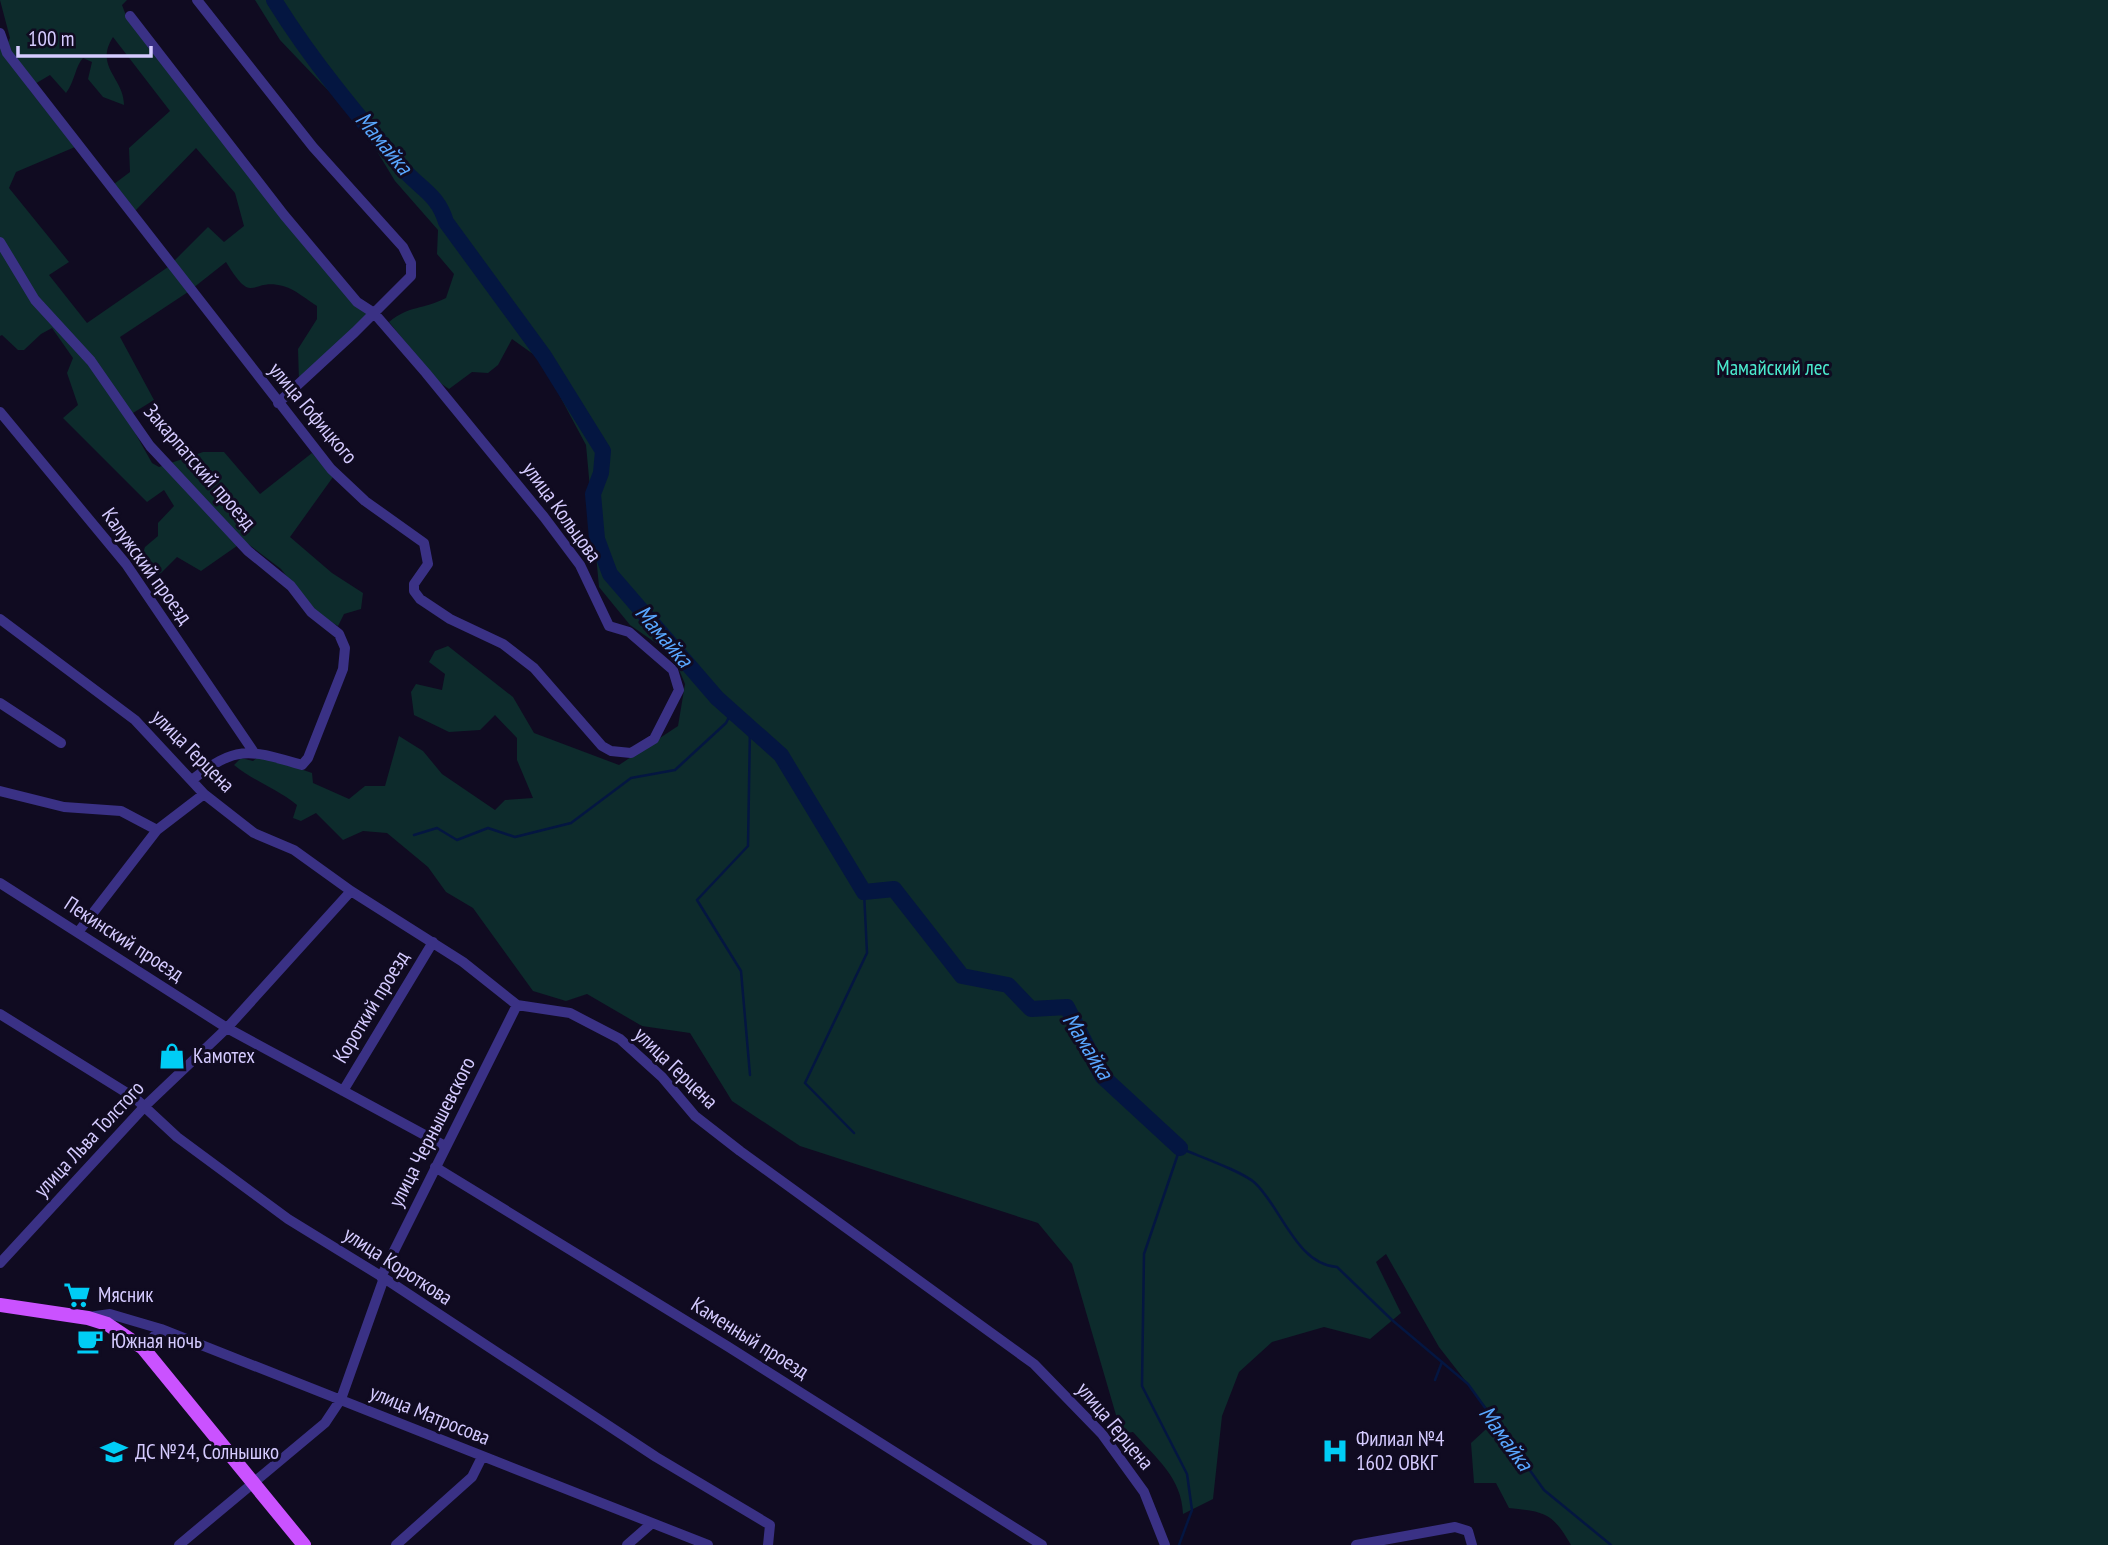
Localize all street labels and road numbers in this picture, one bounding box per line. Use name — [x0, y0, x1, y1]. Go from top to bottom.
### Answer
street label: улица Гофицкого — [263, 356, 364, 469]
street label: Закарпатский проезд — [138, 398, 262, 535]
street label: улица Кольцова — [517, 456, 608, 567]
street label: Калужский проезд — [96, 502, 199, 629]
street label: улица Герцена — [146, 703, 241, 798]
street label: Пекинский проезд — [59, 890, 189, 987]
street label: Короткий проезд — [326, 946, 415, 1068]
street label: улица Герцена — [629, 1021, 724, 1114]
street label: улица Чернышевского — [382, 1052, 481, 1211]
street label: улица Льва Толстого — [28, 1075, 149, 1203]
street label: улица Короткова — [339, 1220, 458, 1311]
street label: Каменный проезд — [686, 1291, 814, 1385]
street label: улица Герцена — [1071, 1376, 1160, 1475]
street label: улица Матросова — [366, 1378, 494, 1451]

